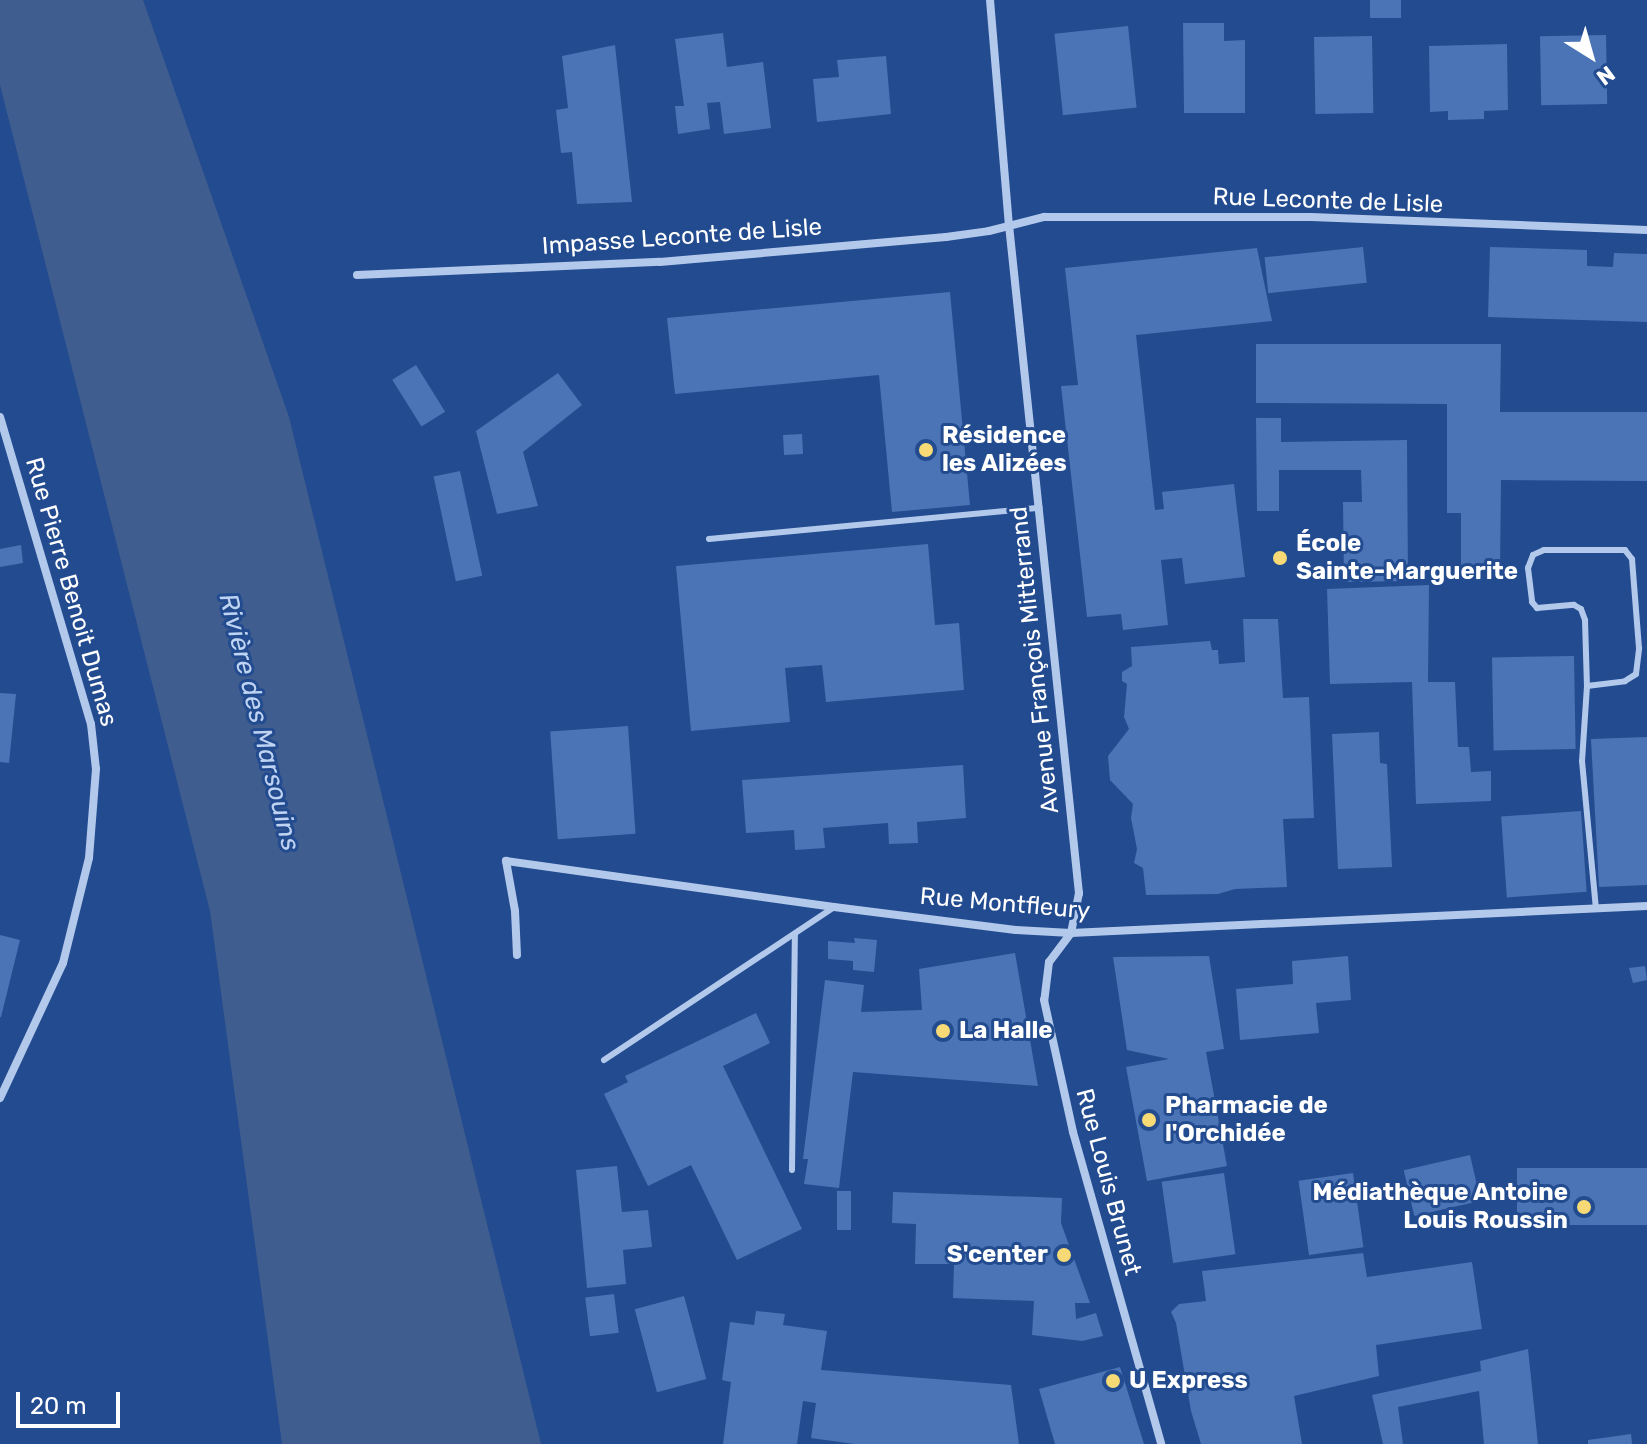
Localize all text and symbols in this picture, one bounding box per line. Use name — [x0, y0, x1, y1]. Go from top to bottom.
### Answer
north arrow — [1551, 16, 1631, 96]
text: N — [1591, 60, 1620, 91]
street label: Rue Leconte de Lisle — [1212, 183, 1444, 219]
street label: Impasse Leconte de Lisle — [541, 213, 823, 261]
place label: Résidence les Alizées — [942, 422, 1067, 478]
marker: Résidence les Alizées — [917, 441, 935, 459]
street label: Rue Pierre Benoit Dumas — [19, 454, 123, 730]
street label: Avenue François Mitterrand — [1005, 505, 1065, 815]
place label: École Sainte-Marguerite — [1296, 530, 1518, 586]
marker: École Sainte-Marguerite — [1271, 549, 1289, 567]
water label: Rivière des Marsouins — [212, 590, 306, 854]
street label: Rue Montfleury — [919, 882, 1091, 926]
place label: La Halle — [959, 1017, 1053, 1045]
marker: La Halle — [934, 1022, 952, 1040]
street label: Rue Louis Brunet — [1069, 1086, 1147, 1278]
place label: Pharmacie de l'Orchidée — [1165, 1092, 1328, 1148]
marker: Pharmacie de l'Orchidée — [1140, 1111, 1158, 1129]
place label: Médiathèque Antoine Louis Roussin — [1312, 1179, 1568, 1235]
marker: Médiathèque Antoine Louis Roussin — [1575, 1198, 1593, 1216]
place label: S'center — [947, 1241, 1048, 1269]
marker: S'center — [1055, 1246, 1073, 1264]
place label: U Express — [1129, 1367, 1248, 1395]
marker: U Express — [1104, 1372, 1122, 1390]
scale bar — [20, 1376, 124, 1426]
text: 20 m — [30, 1392, 87, 1420]

